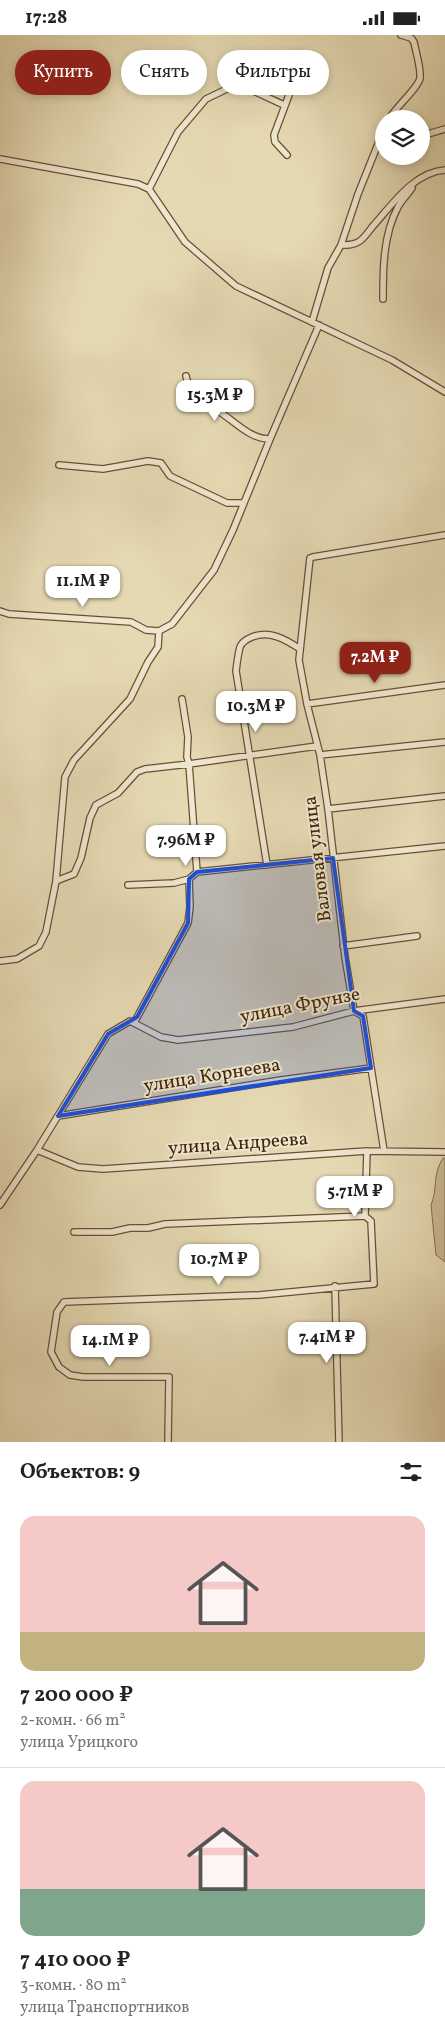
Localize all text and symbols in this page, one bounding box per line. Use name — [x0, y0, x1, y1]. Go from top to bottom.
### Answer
text: 17:28 — [25, 5, 67, 31]
chip: Купить — [15, 50, 111, 95]
chip: Снять — [121, 50, 207, 95]
chip: Фильтры — [217, 50, 329, 95]
map controls — [375, 110, 430, 165]
button: layers — [375, 110, 430, 165]
pin: 15.3M ₽ — [169, 379, 261, 422]
text: 15.3M ₽ — [187, 385, 243, 407]
pin: 11.1M ₽ — [37, 565, 129, 608]
text: 11.1M ₽ — [56, 571, 110, 593]
pin: 7.2M ₽ — [334, 641, 416, 684]
text: 7.2M ₽ — [351, 647, 399, 669]
pin: 10.3M ₽ — [210, 691, 302, 733]
text: 10.3M ₽ — [227, 696, 285, 718]
street label: Валовая улица — [297, 794, 339, 924]
pin: 7.96M ₽ — [140, 825, 232, 867]
text: 7.96M ₽ — [157, 830, 215, 852]
street label: улица Фрунзе — [238, 982, 362, 1030]
street label: улица Корнеева — [142, 1052, 282, 1100]
street label: улица Андреева — [167, 1126, 309, 1162]
pin: 5.71M ₽ — [309, 1175, 401, 1218]
text: 5.71M ₽ — [327, 1181, 383, 1203]
pin: 10.7M ₽ — [173, 1243, 265, 1286]
text: 10.7M ₽ — [190, 1249, 248, 1271]
pin: 7.41M ₽ — [281, 1321, 373, 1364]
pin: 14.1M ₽ — [64, 1325, 156, 1367]
text: 7.41M ₽ — [299, 1327, 355, 1349]
text: 14.1M ₽ — [82, 1330, 138, 1352]
text: Объектов: 9 — [20, 1458, 140, 1487]
icon: filters — [397, 1458, 425, 1486]
icon: home — [178, 1548, 268, 1638]
text: 7 200 000 ₽ — [20, 1681, 133, 1710]
text: 2-комн. · 66 m² — [20, 1710, 125, 1732]
text: улица Урицкого — [20, 1732, 138, 1754]
icon: home — [178, 1814, 268, 1904]
text: 7 410 000 ₽ — [20, 1946, 130, 1975]
text: 3-комн. · 80 m² — [20, 1975, 127, 1997]
text: улица Транспортников — [20, 1997, 189, 2019]

